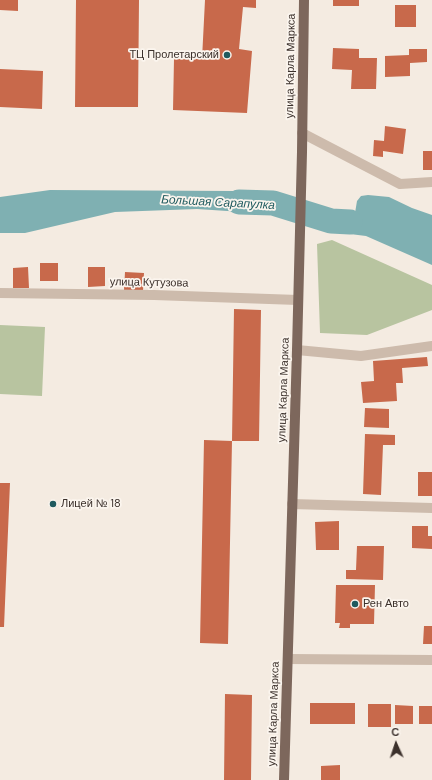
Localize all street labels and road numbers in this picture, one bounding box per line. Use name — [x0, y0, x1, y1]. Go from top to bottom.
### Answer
street label: улица Карла Маркса — [283, 13, 299, 119]
street label: улица Кутузова — [110, 276, 188, 290]
street label: улица Карла Маркса — [276, 337, 292, 443]
street label: улица Карла Маркса — [266, 661, 282, 767]

